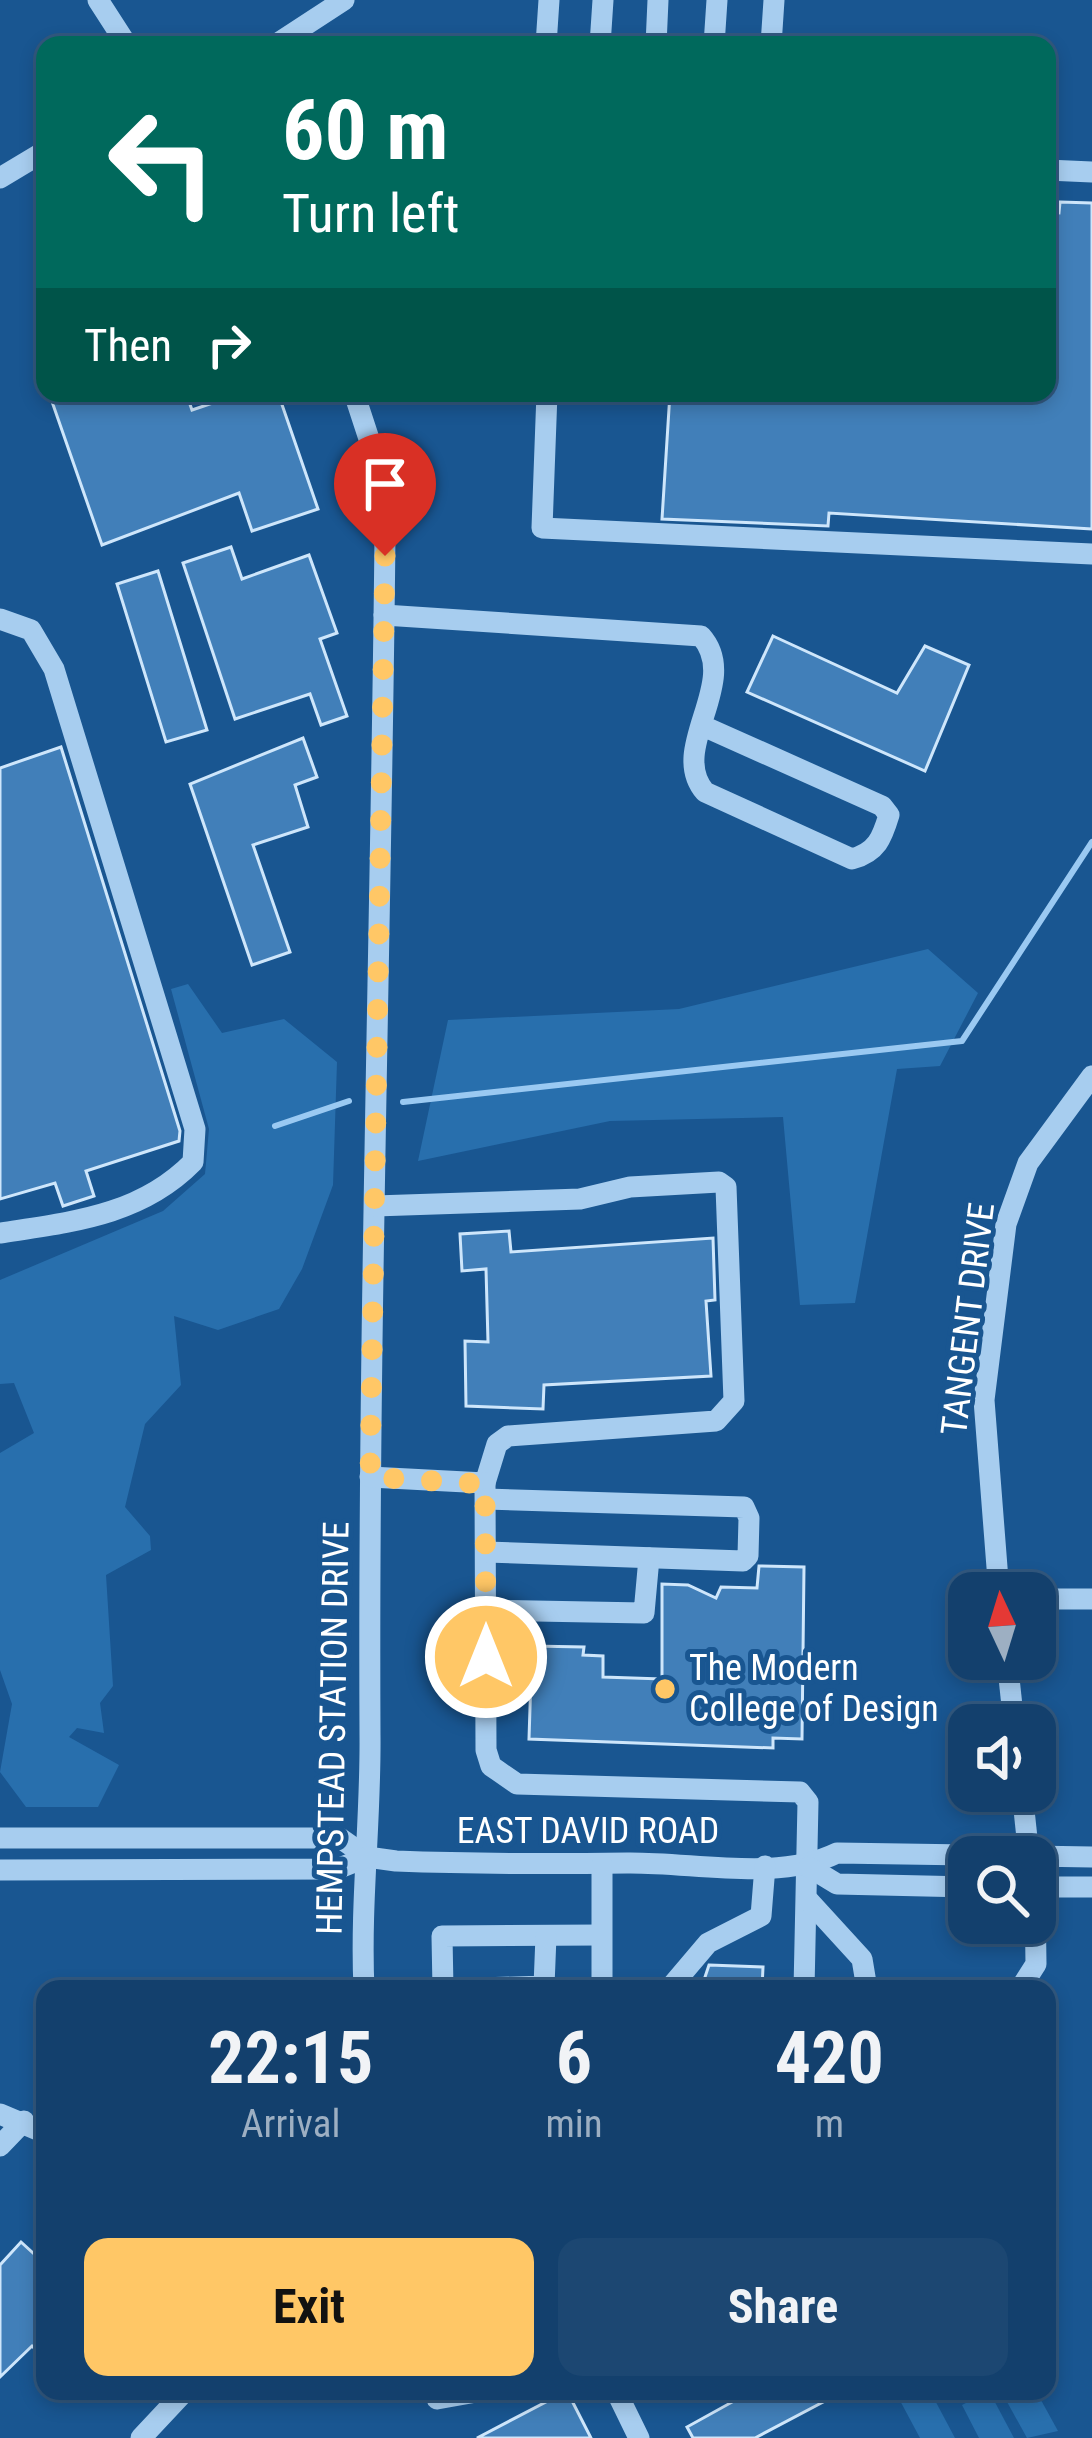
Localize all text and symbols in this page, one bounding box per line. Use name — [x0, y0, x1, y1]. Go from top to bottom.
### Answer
text: 60 m — [282, 81, 449, 180]
icon: left — [84, 84, 240, 240]
text: Turn left — [282, 182, 459, 245]
icon: right — [196, 312, 262, 378]
text: Then — [84, 319, 172, 372]
pin — [334, 433, 436, 556]
icon: arrive — [352, 451, 418, 517]
street label: TANGENT DRIVE — [933, 1200, 1003, 1438]
street label: HEMPSTEAD STATION DRIVE — [308, 1521, 358, 1935]
north arrow — [948, 1572, 1056, 1680]
map controls — [948, 1572, 1056, 1944]
position arrow — [423, 1594, 549, 1720]
place label: The Modern College of Design — [689, 1647, 939, 1730]
marker: The Modern College of Design — [652, 1676, 678, 1702]
button: sound — [948, 1704, 1056, 1812]
street label: EAST DAVID ROAD — [457, 1810, 719, 1852]
button: search — [948, 1836, 1056, 1944]
text: 22:15 — [208, 2016, 373, 2101]
text: 6 — [556, 2016, 592, 2101]
text: 420 — [775, 2016, 884, 2101]
text: Arrival — [241, 2101, 340, 2147]
text: min — [545, 2101, 603, 2147]
text: m — [815, 2101, 844, 2147]
button: Exit — [84, 2238, 534, 2376]
button: Share — [558, 2238, 1008, 2376]

